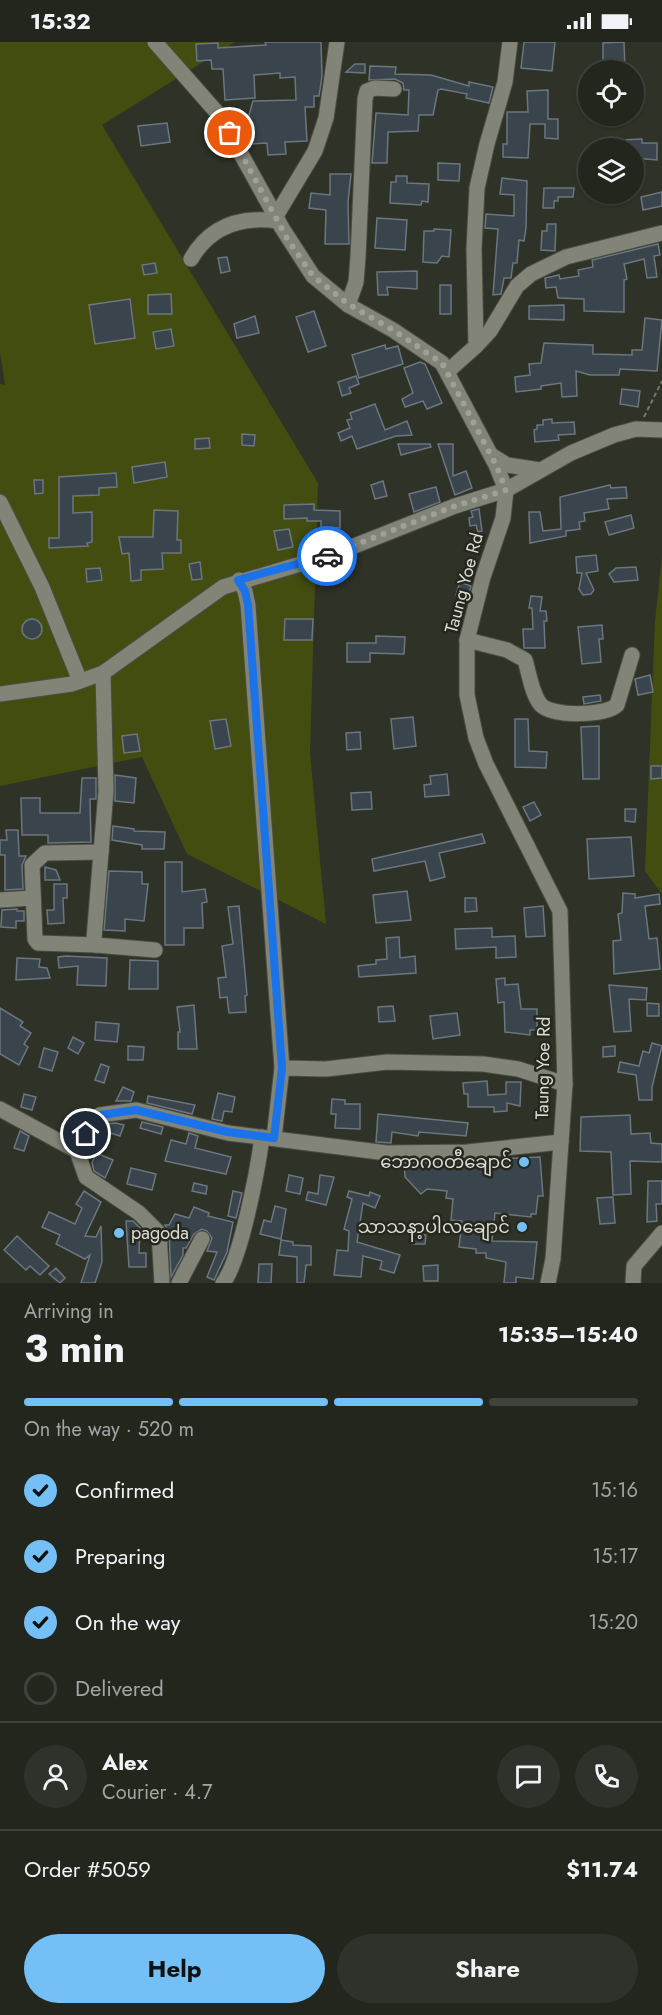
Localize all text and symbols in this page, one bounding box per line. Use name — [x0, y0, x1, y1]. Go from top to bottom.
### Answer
text: 15:32 — [30, 5, 91, 37]
map controls — [578, 60, 644, 204]
button: locate — [578, 60, 644, 126]
pin — [204, 107, 255, 158]
icon: bag — [213, 116, 246, 149]
button: layers — [578, 138, 644, 204]
courier — [297, 526, 357, 586]
street label: Taung Yoe Rd — [438, 530, 490, 636]
icon: car — [311, 540, 344, 573]
street label: Taung Yoe Rd — [529, 1016, 557, 1120]
pin — [60, 1108, 111, 1159]
icon: home — [69, 1117, 102, 1150]
place label: ဘောဂဝတီချောင် — [380, 1148, 512, 1177]
marker: ဘောဂဝတီချောင် — [517, 1155, 531, 1169]
place label: သာသနာ့ပါလချောင် — [358, 1214, 510, 1242]
place label: pagoda — [131, 1220, 189, 1246]
marker: သာသနာ့ပါလချောင် — [515, 1220, 529, 1234]
marker: pagoda — [112, 1226, 126, 1240]
text: Arriving in — [24, 1297, 114, 1326]
text: 15:35–15:40 — [498, 1318, 638, 1350]
text: 3 min — [24, 1320, 125, 1377]
text: On the way · 520 m — [24, 1415, 194, 1444]
icon: check — [24, 1474, 57, 1507]
text: Confirmed — [75, 1474, 174, 1506]
text: 15:16 — [591, 1476, 638, 1505]
icon: check — [24, 1540, 57, 1573]
text: Preparing — [75, 1540, 166, 1572]
text: 15:17 — [592, 1542, 638, 1571]
icon: check — [24, 1606, 57, 1639]
text: On the way — [75, 1606, 180, 1638]
text: 15:20 — [588, 1608, 638, 1637]
text: Delivered — [75, 1672, 164, 1704]
button: person — [24, 1745, 87, 1808]
button: chat — [497, 1745, 560, 1808]
button: phone — [575, 1745, 638, 1808]
text: Alex — [102, 1746, 148, 1778]
text: Courier · 4.7 — [102, 1778, 213, 1807]
text: Order #5059 — [24, 1853, 151, 1885]
text: $11.74 — [566, 1853, 638, 1885]
button: Help — [24, 1934, 325, 2003]
button: Share — [337, 1934, 638, 2003]

